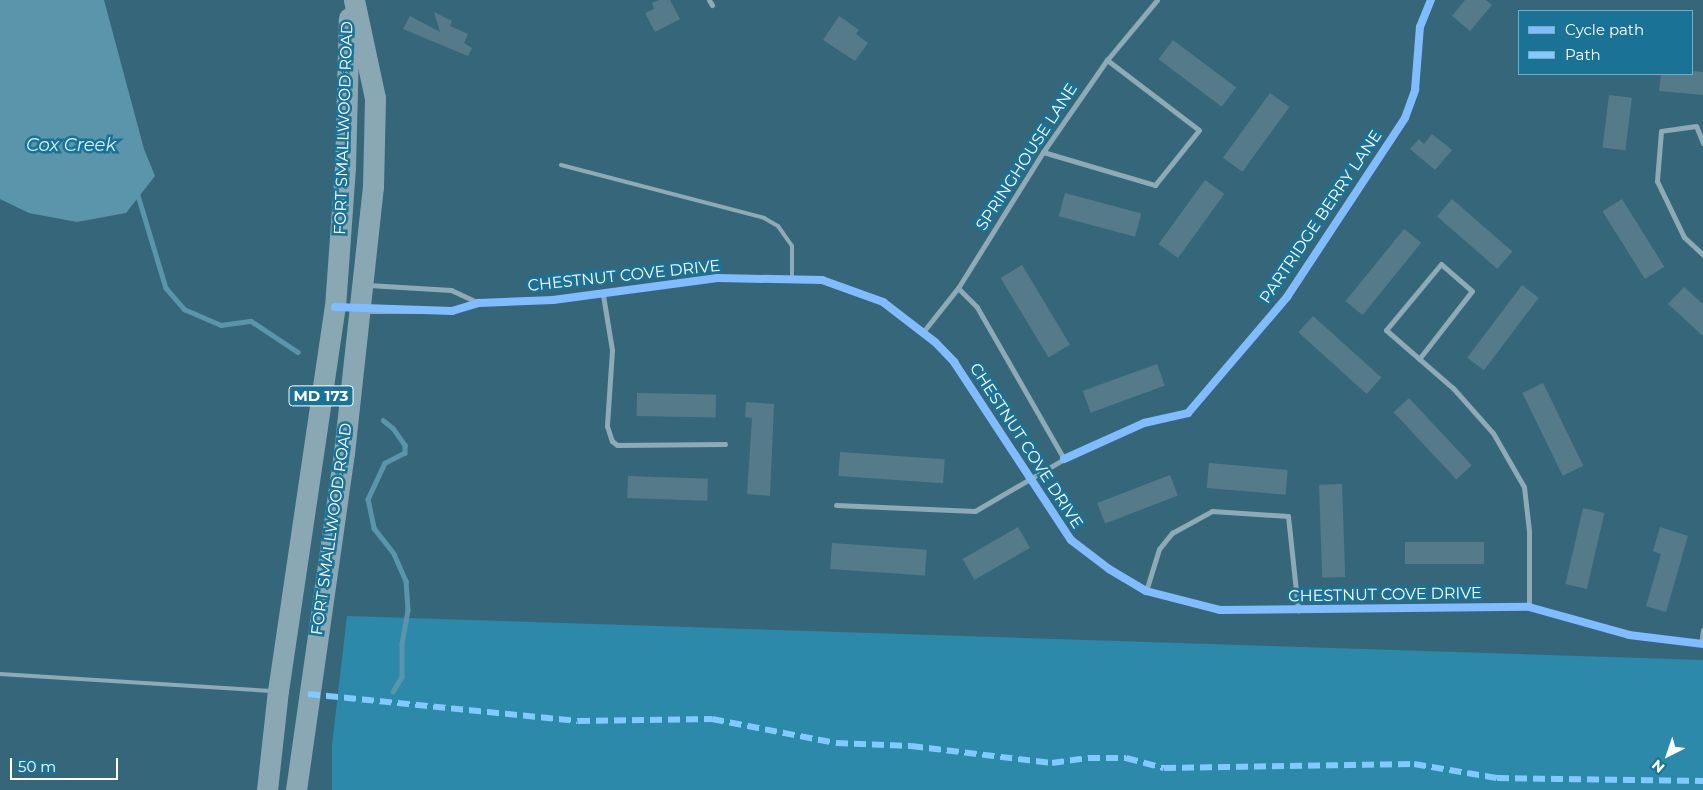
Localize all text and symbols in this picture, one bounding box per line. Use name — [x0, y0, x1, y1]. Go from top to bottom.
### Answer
legend — [1518, 10, 1693, 75]
text: Cycle path — [1565, 20, 1644, 39]
street label: FORT SMALLWOOD ROAD — [331, 21, 357, 235]
text: Path — [1565, 45, 1601, 64]
street label: SPRINGHOUSE LANE — [972, 80, 1082, 234]
street label: PARTRIDGE BERRY LANE — [1256, 127, 1386, 307]
water label: Cox Creek — [26, 134, 116, 156]
street label: CHESTNUT COVE DRIVE — [527, 256, 721, 296]
street label: CHESTNUT COVE DRIVE — [965, 360, 1087, 532]
road number: MD 173 — [288, 384, 354, 408]
street label: FORT SMALLWOOD ROAD — [308, 422, 356, 636]
street label: CHESTNUT COVE DRIVE — [1288, 584, 1482, 606]
north arrow — [1643, 730, 1693, 780]
scale bar — [12, 748, 120, 780]
text: N — [1648, 756, 1668, 777]
text: 50 m — [18, 757, 56, 776]

